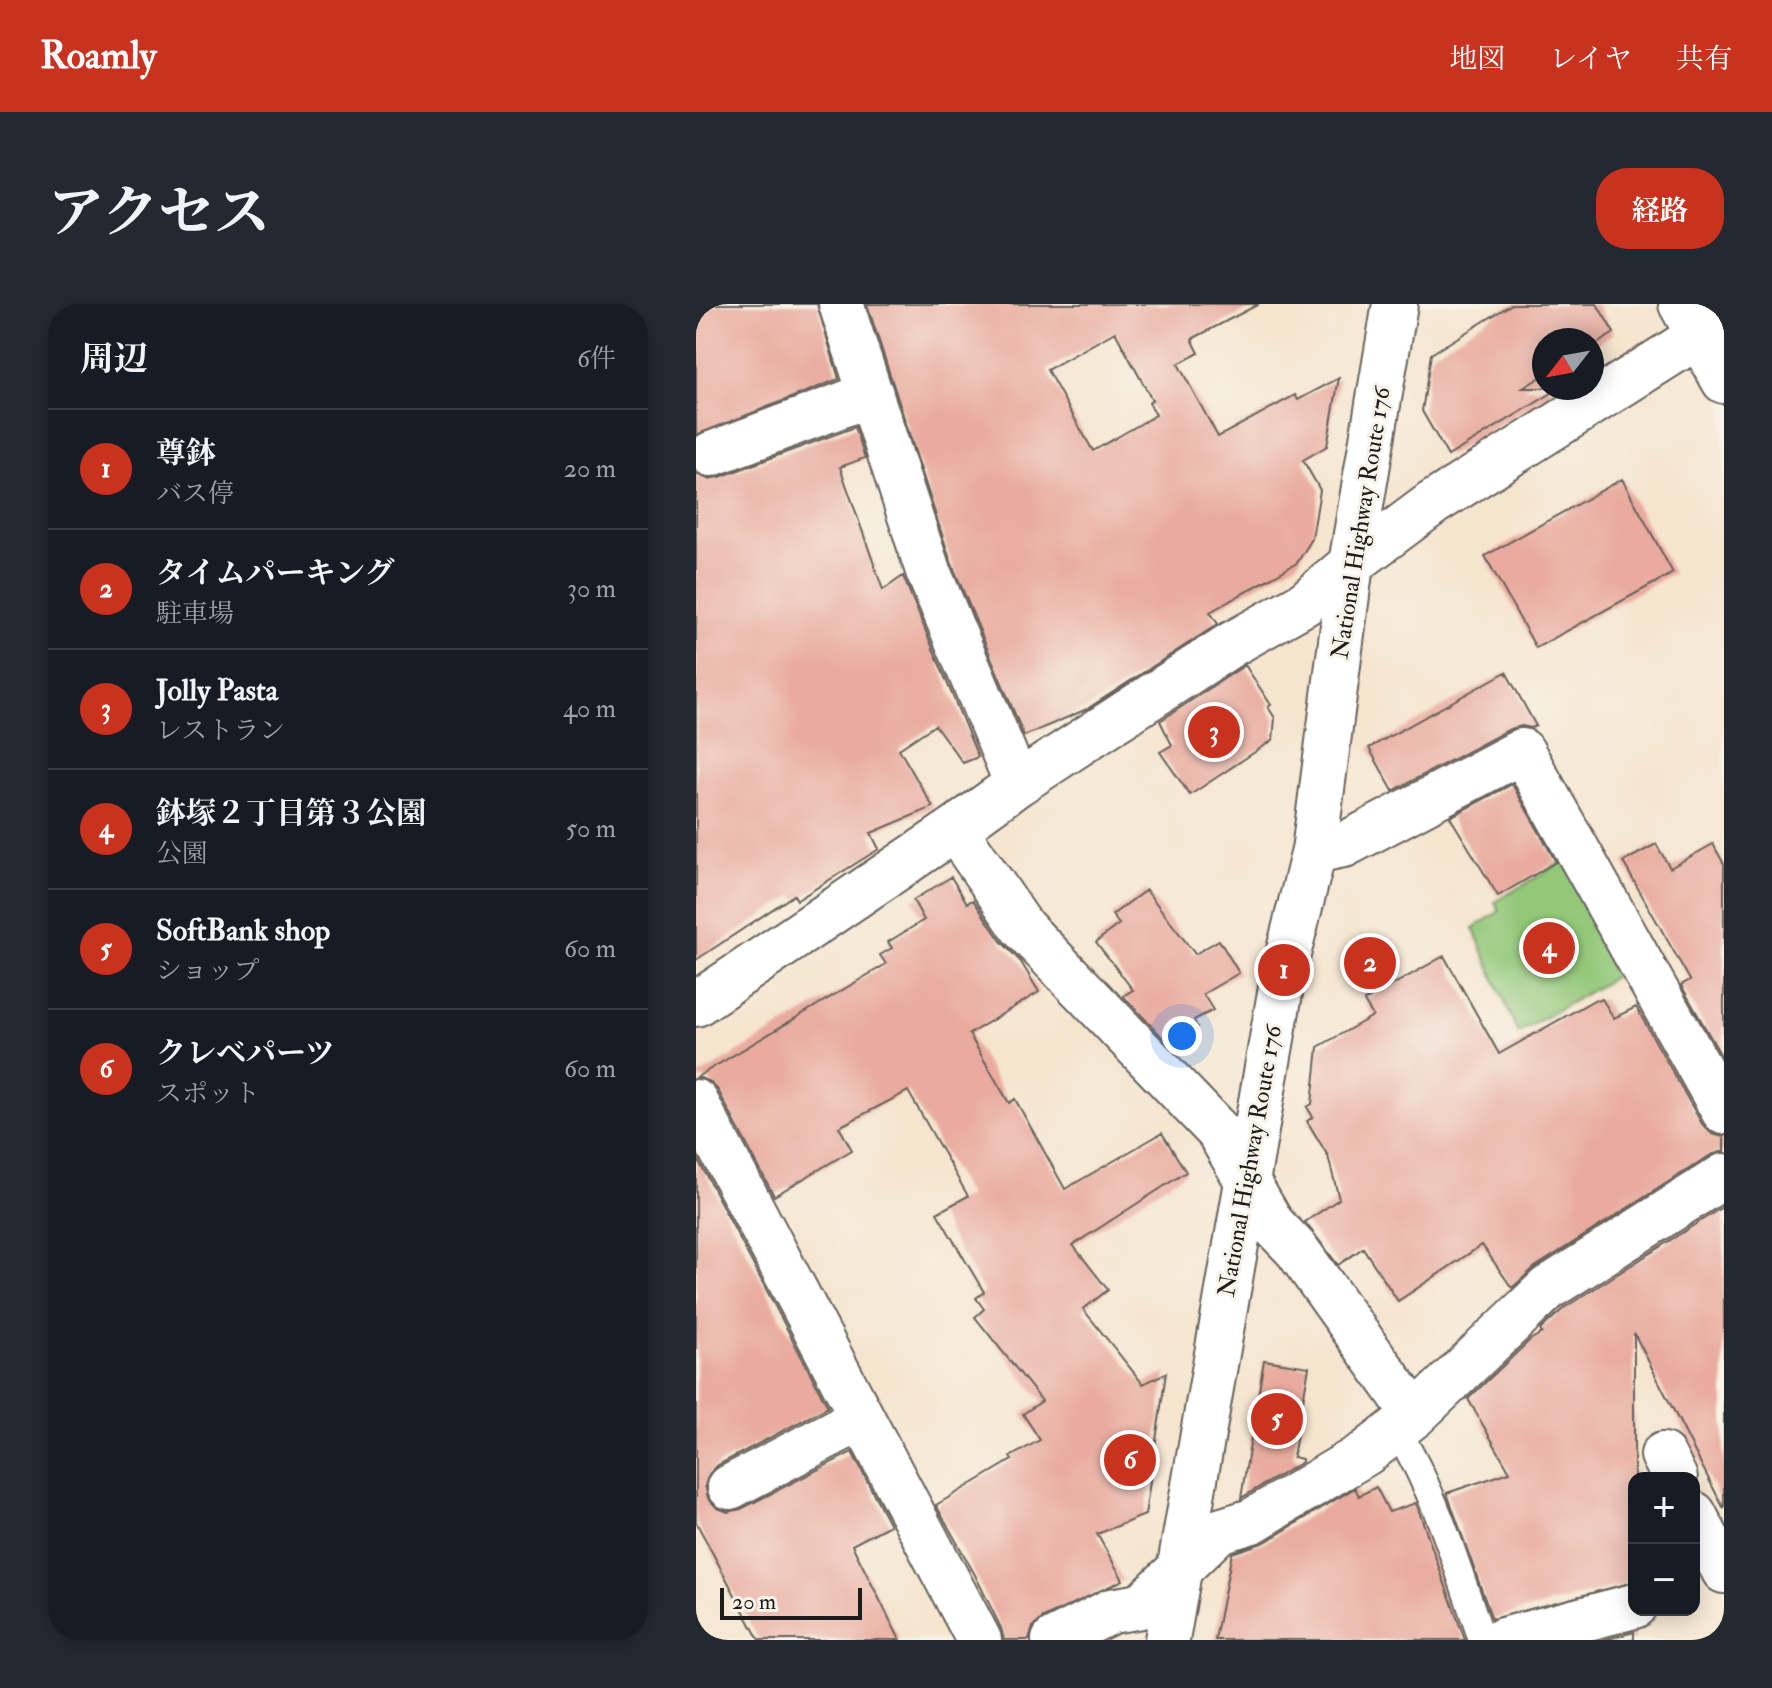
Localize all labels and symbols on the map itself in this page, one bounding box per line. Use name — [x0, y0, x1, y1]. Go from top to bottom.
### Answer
north arrow — [1532, 328, 1604, 400]
street label: National Highway Route 176 — [1324, 383, 1398, 661]
pin: 3 — [1188, 702, 1240, 762]
pin: 4 — [1523, 918, 1575, 978]
pin: 2 — [1344, 933, 1396, 993]
pin: 1 — [1258, 940, 1310, 1000]
your location — [1162, 1016, 1202, 1056]
street label: National Highway Route 176 — [1211, 1021, 1289, 1299]
pin: 5 — [1251, 1389, 1303, 1449]
pin: 6 — [1104, 1430, 1156, 1490]
scale bar — [720, 1584, 862, 1620]

